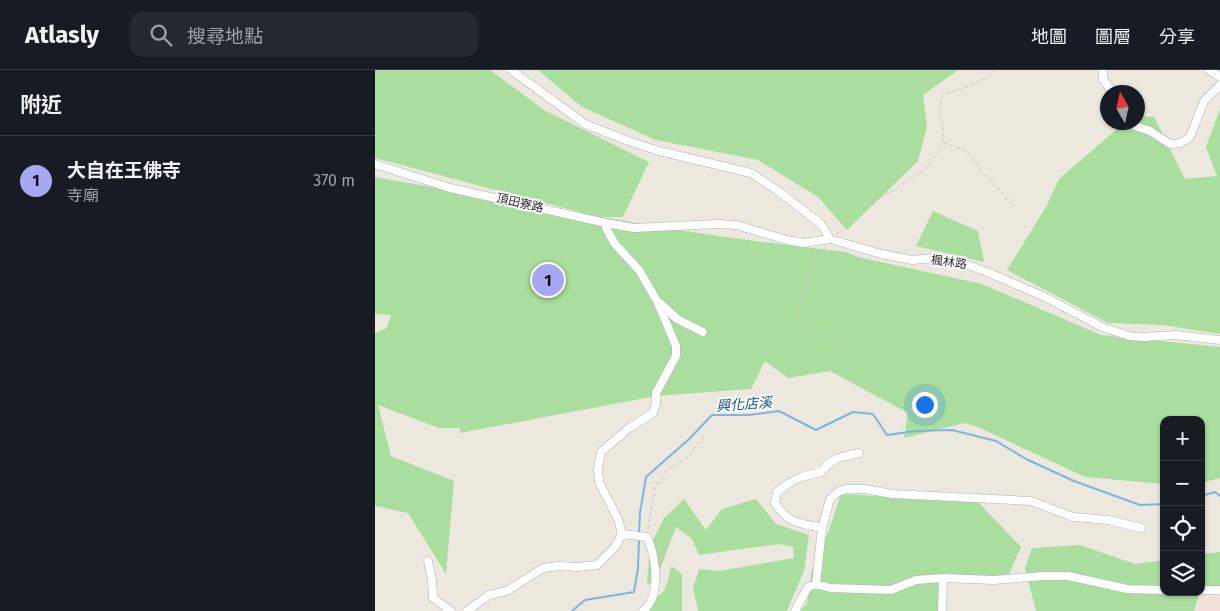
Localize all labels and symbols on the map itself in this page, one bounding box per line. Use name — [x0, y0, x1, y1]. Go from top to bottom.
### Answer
north arrow — [1100, 85, 1145, 130]
street label: 頂田寮路 — [495, 191, 545, 215]
street label: 楓林路 — [930, 253, 968, 271]
pin: 1 — [532, 261, 564, 299]
your location — [912, 392, 938, 418]
water label: 興化店溪 — [716, 394, 775, 415]

